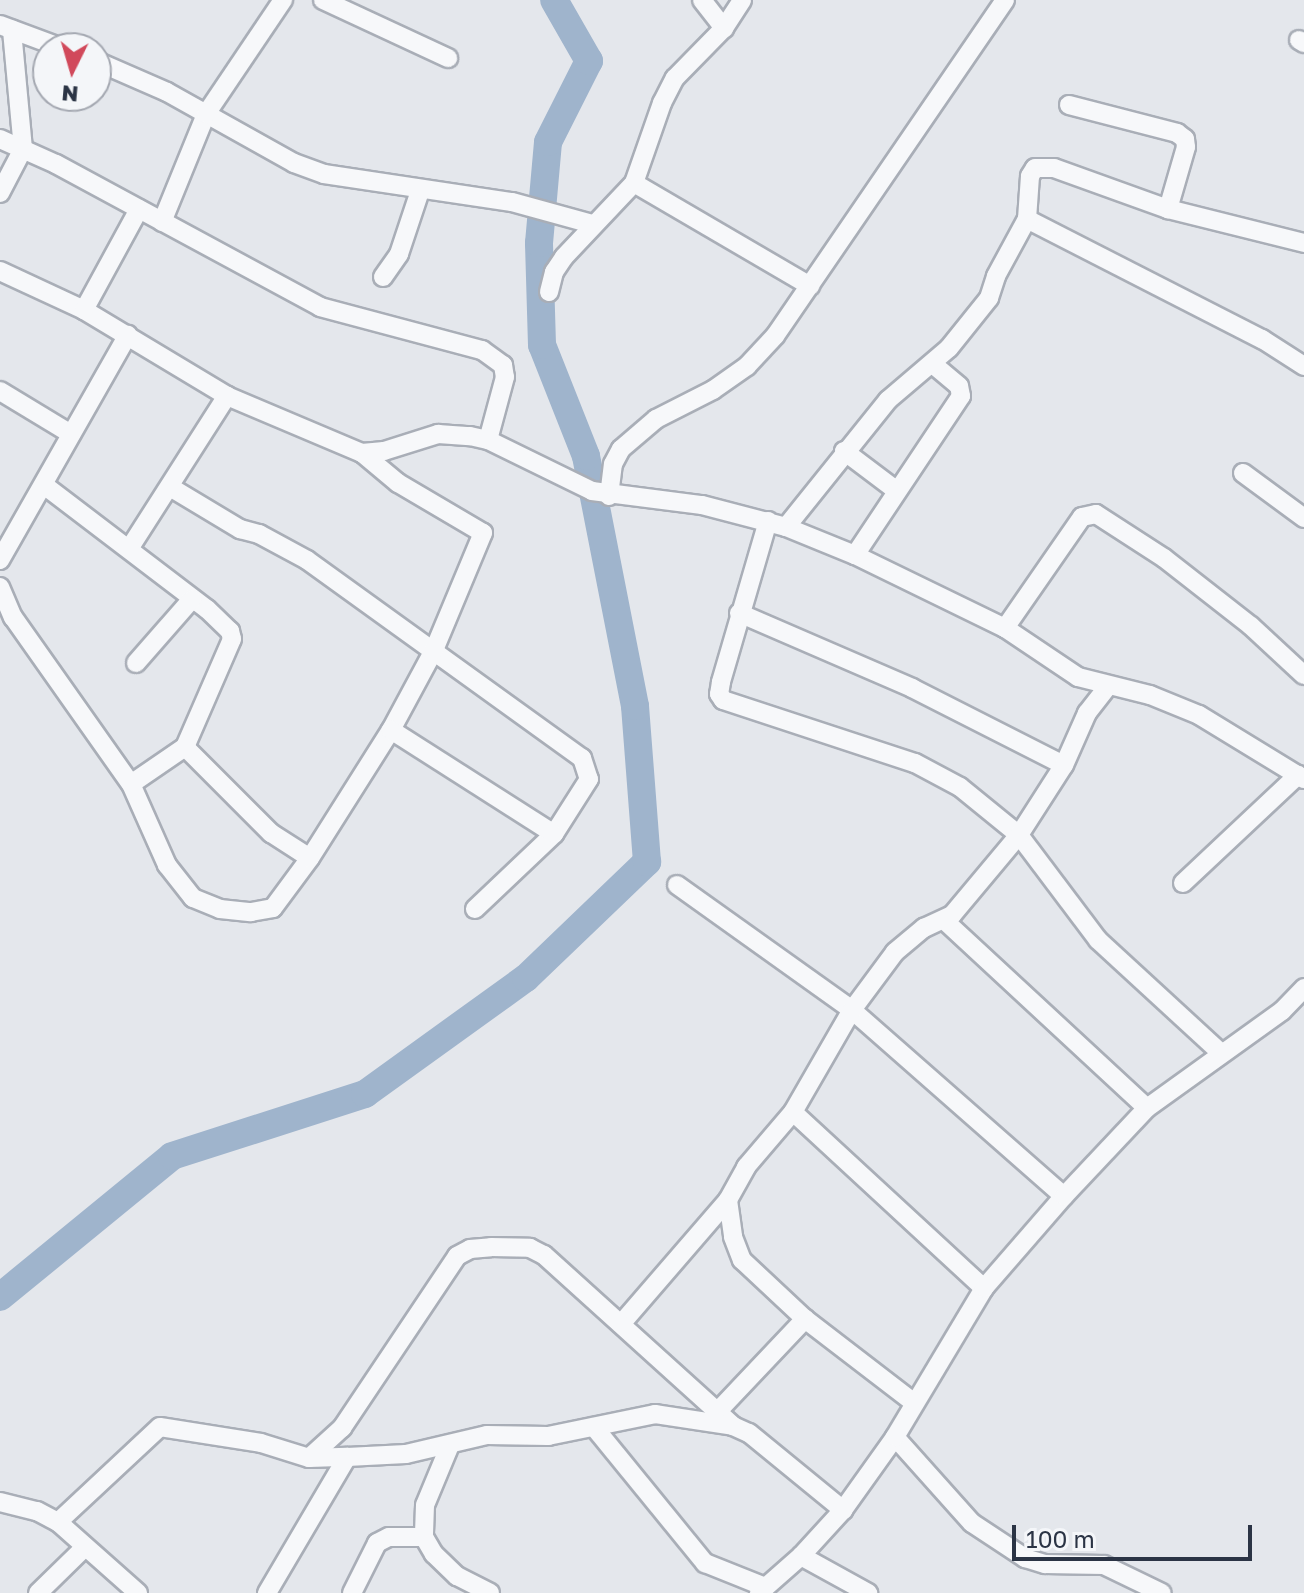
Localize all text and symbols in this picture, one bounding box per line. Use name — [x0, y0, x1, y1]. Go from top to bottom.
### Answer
north arrow — [32, 32, 112, 112]
text: N — [61, 80, 80, 109]
scale bar — [1016, 1509, 1256, 1559]
text: 100 m — [1026, 1524, 1095, 1553]

